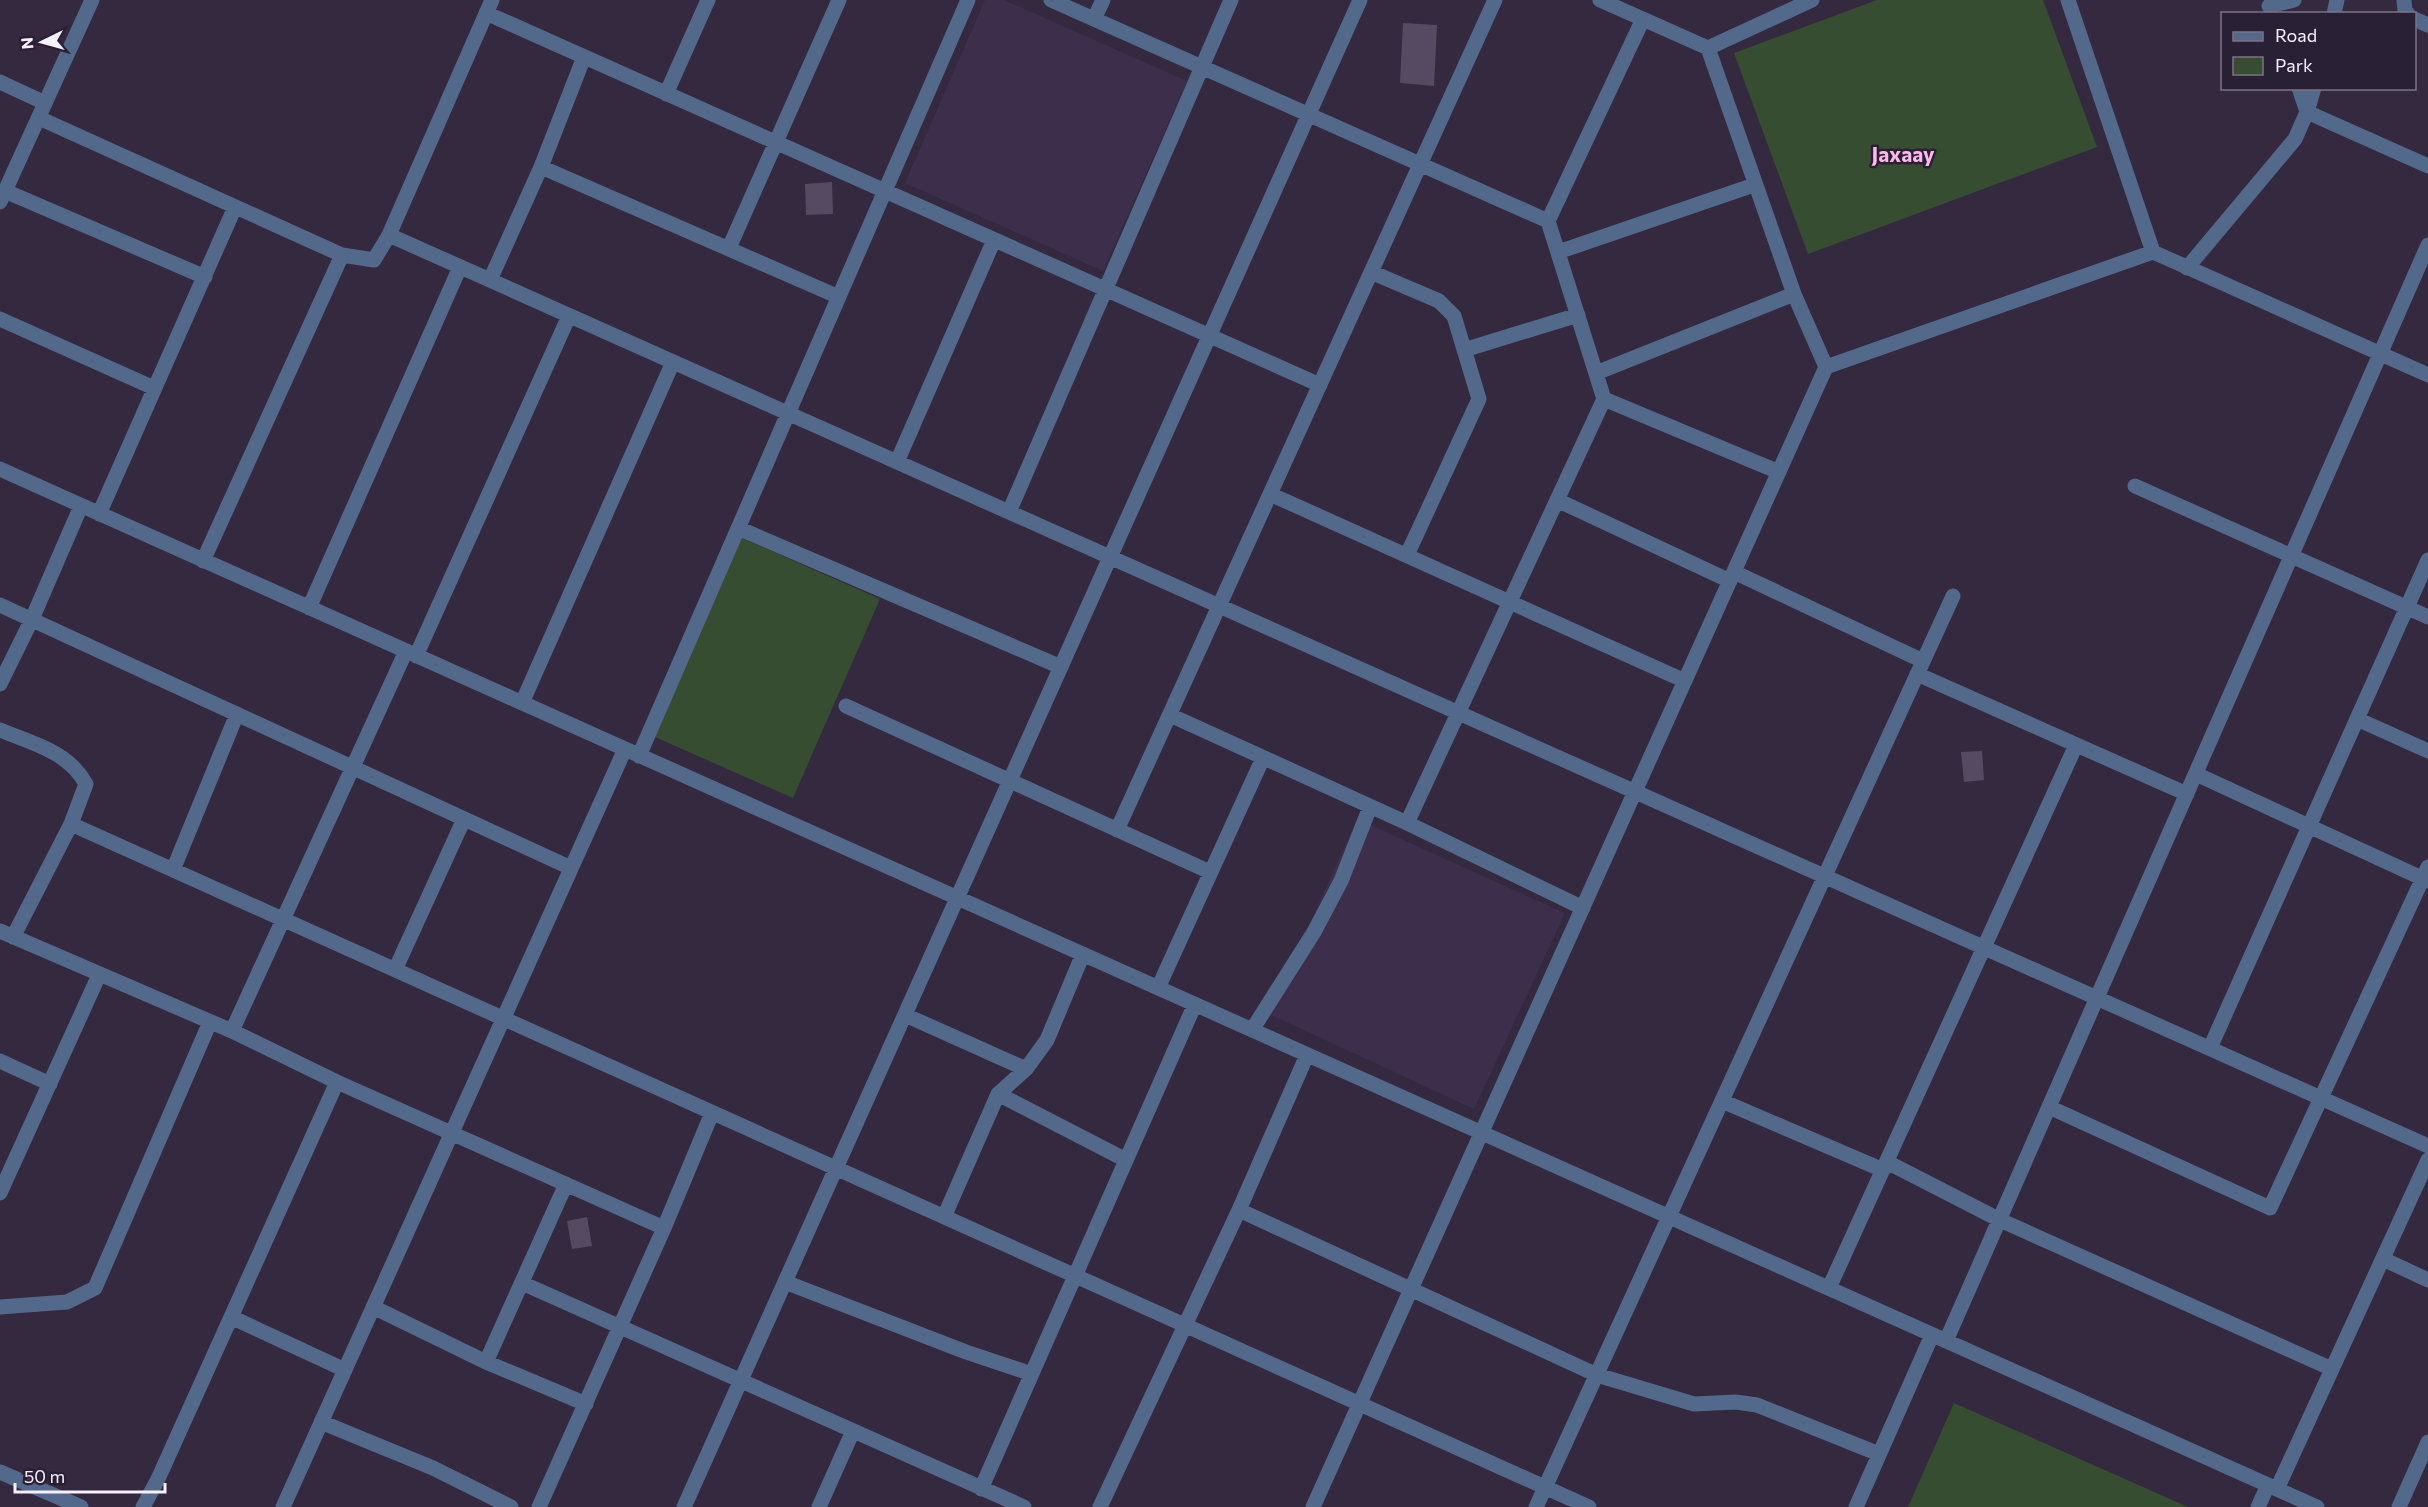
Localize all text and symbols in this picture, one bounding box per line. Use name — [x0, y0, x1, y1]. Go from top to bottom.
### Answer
north arrow — [12, 12, 72, 72]
legend — [2221, 12, 2416, 90]
text: Road — [2275, 24, 2317, 46]
text: N — [17, 37, 37, 50]
text: Park — [2275, 54, 2313, 76]
district label: Jaxaay — [1871, 141, 1935, 166]
scale bar — [15, 1456, 165, 1494]
text: 50 m — [24, 1465, 65, 1487]

